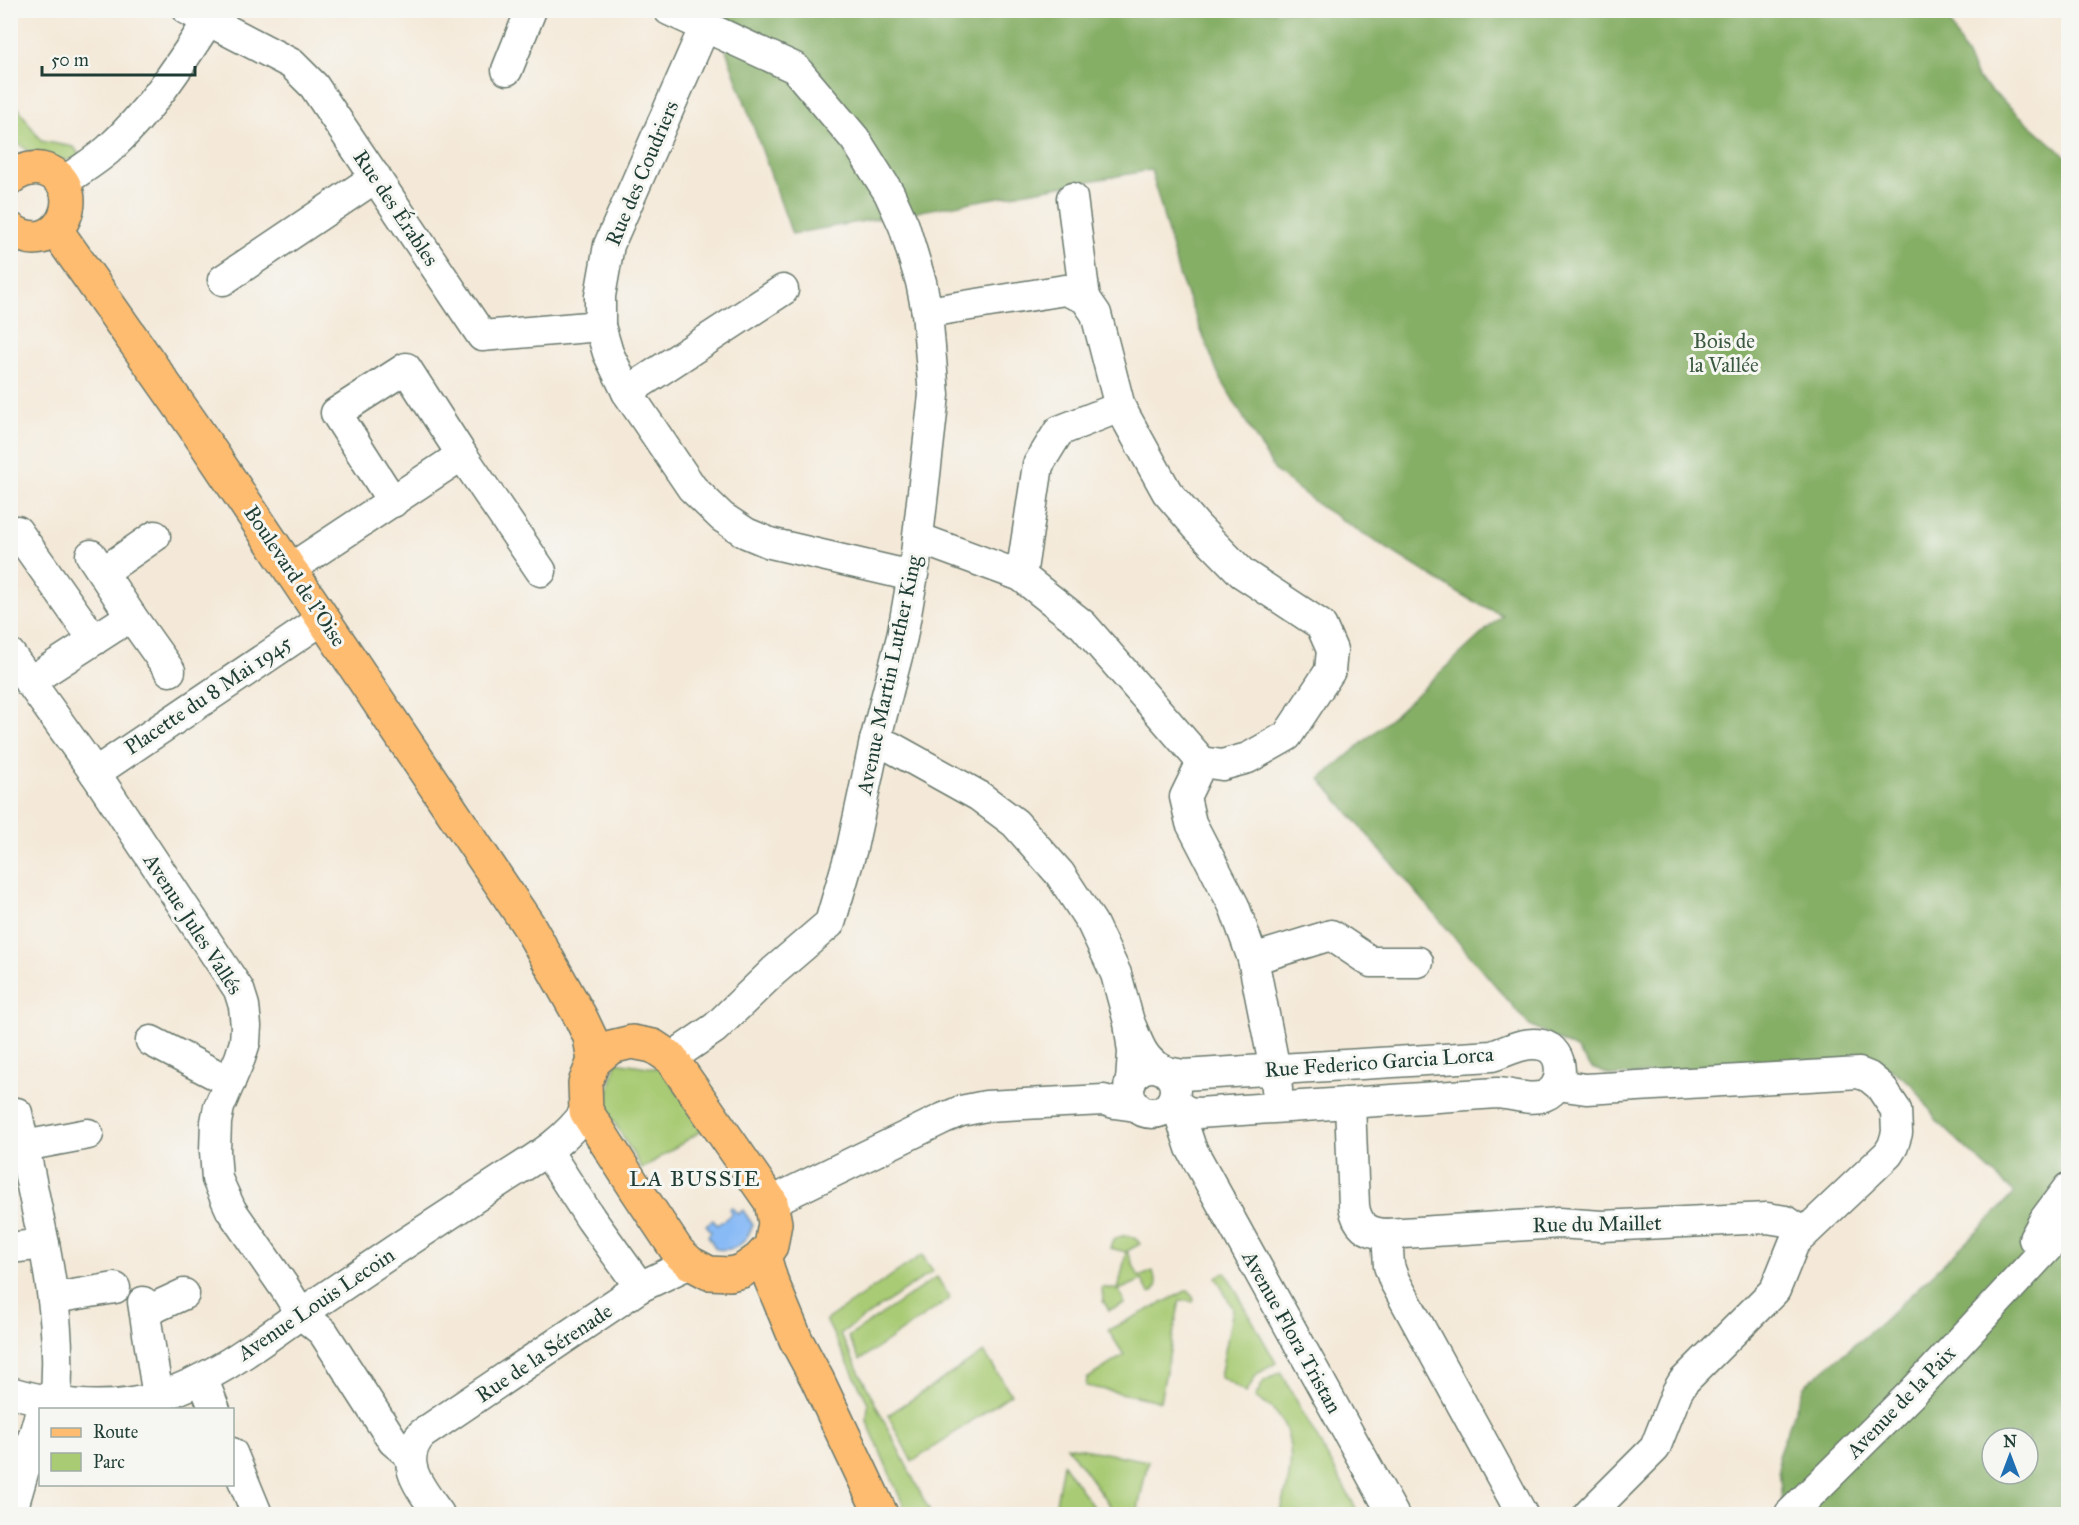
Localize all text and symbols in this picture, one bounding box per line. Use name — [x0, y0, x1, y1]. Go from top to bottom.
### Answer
scale bar — [42, 39, 195, 77]
text: 50 m — [51, 49, 89, 71]
street label: Rue des Coudriers — [600, 97, 684, 249]
street label: Rue des Érables — [348, 144, 445, 271]
park label: Bois de la Vallée — [1689, 328, 1759, 378]
street label: Boulevard de l'Oise — [238, 500, 352, 652]
street label: Avenue Martin Luther King — [851, 553, 927, 798]
street label: Placette du 8 Mai 1945 — [120, 629, 297, 761]
street label: Avenue Jules Vallés — [137, 848, 248, 999]
street label: Rue Federico Garcia Lorca — [1263, 1041, 1495, 1083]
district label: LA BUSSIE — [629, 1165, 761, 1192]
street label: Rue du Maillet — [1532, 1210, 1662, 1238]
street label: Avenue Louis Lecoin — [232, 1242, 400, 1367]
street label: Avenue Flora Tristan — [1236, 1245, 1347, 1418]
street label: Rue de la Sérenade — [471, 1298, 617, 1408]
street label: Avenue de la Paix — [1840, 1340, 1962, 1464]
legend — [39, 1408, 234, 1486]
text: Route — [93, 1421, 138, 1443]
north arrow — [1980, 1426, 2040, 1486]
text: N — [2003, 1432, 2017, 1451]
text: Parc — [93, 1451, 125, 1473]

